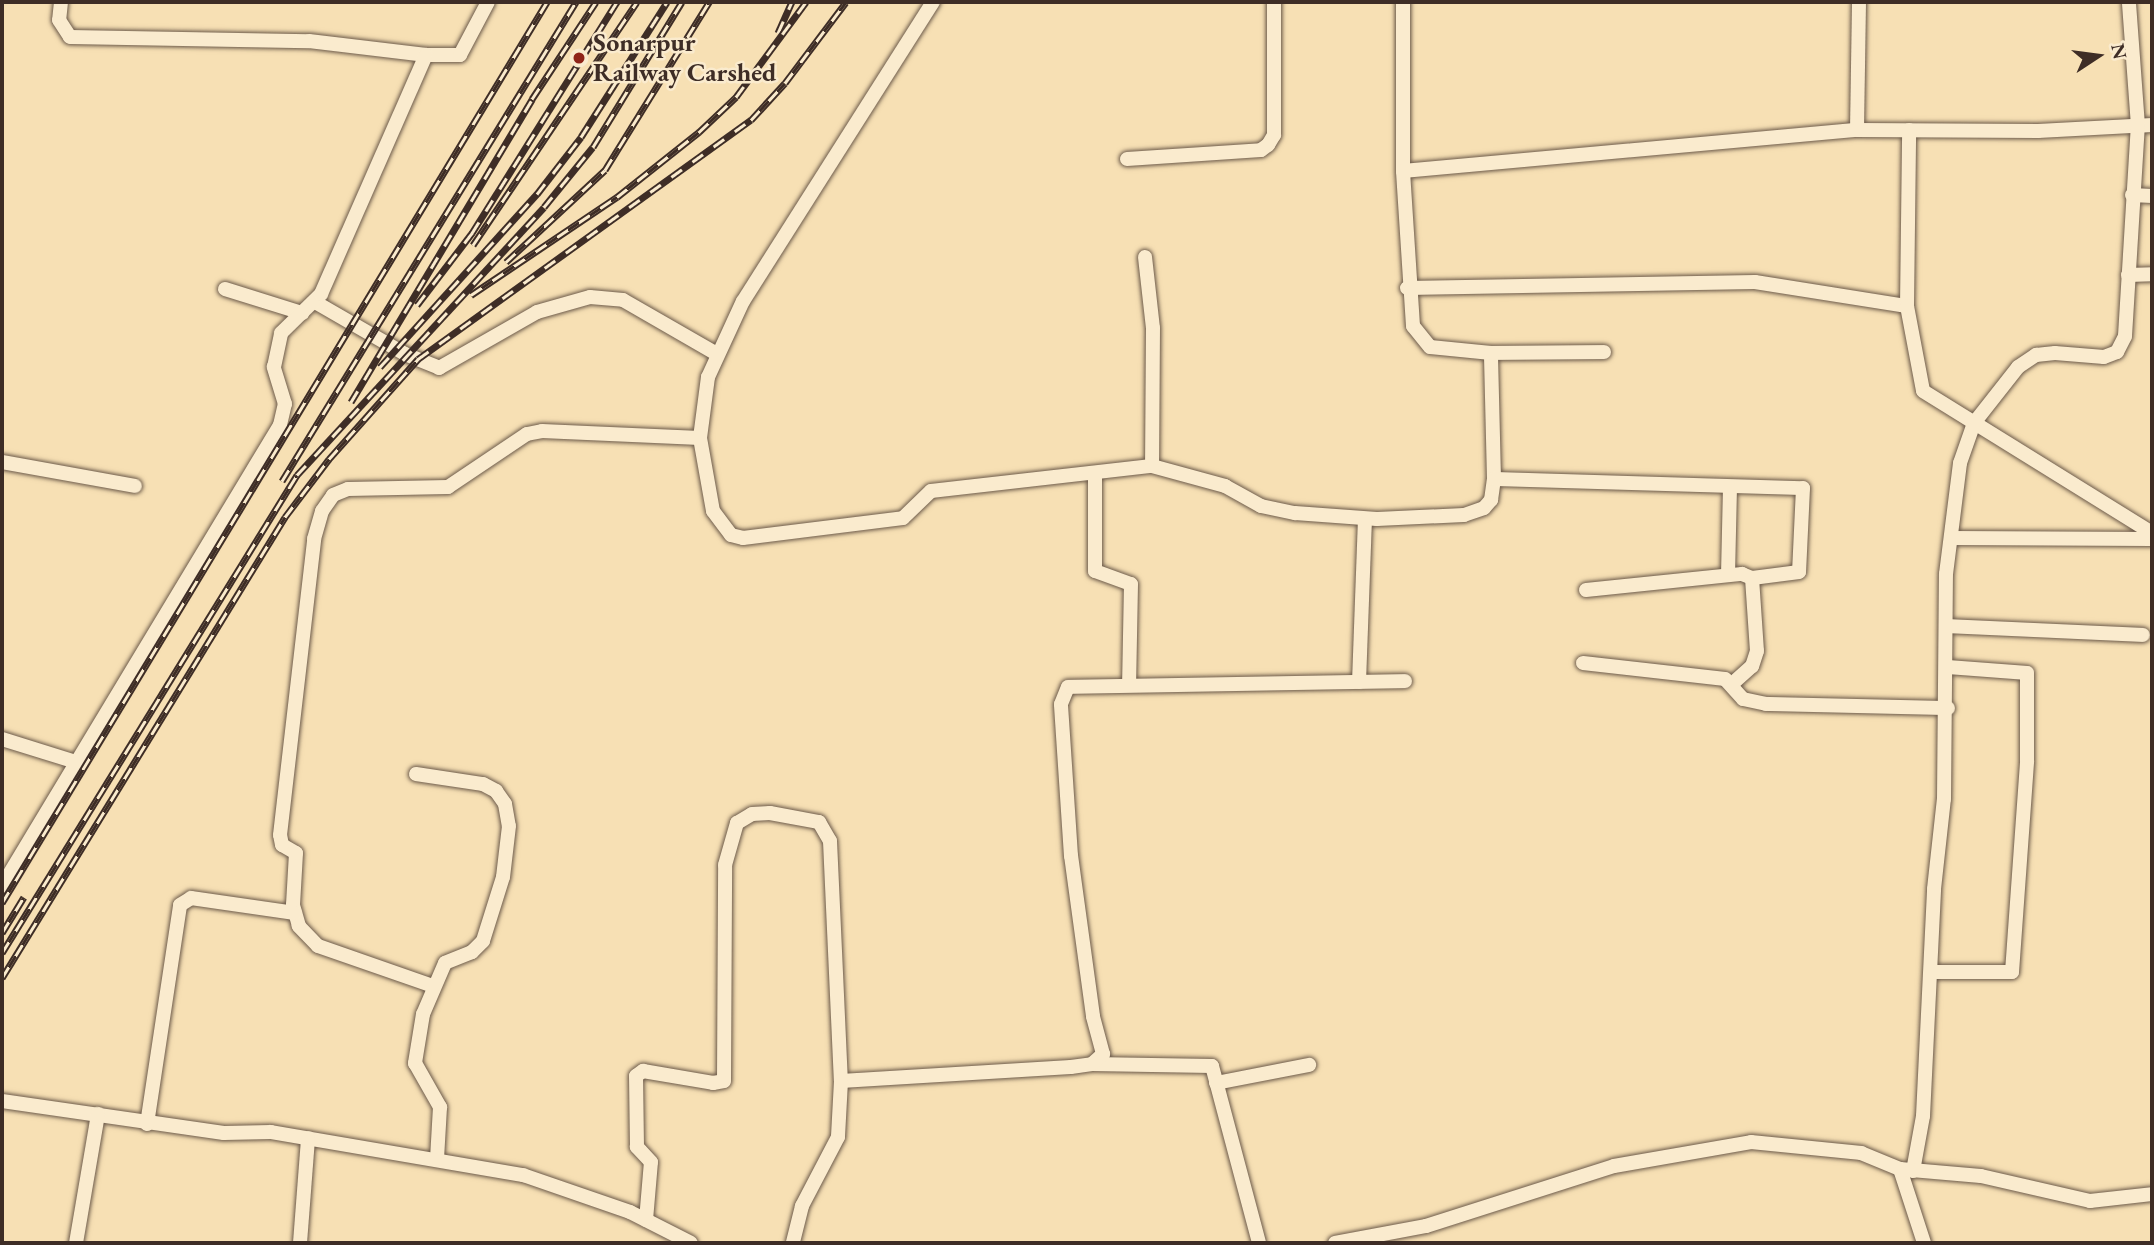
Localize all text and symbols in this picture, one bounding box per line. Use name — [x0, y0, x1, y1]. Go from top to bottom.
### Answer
north arrow — [2063, 21, 2133, 91]
place label: Sonarpur Railway Carshed — [593, 27, 776, 88]
text: N — [2105, 41, 2133, 61]
marker: Sonarpur Railway Carshed — [571, 50, 587, 66]

